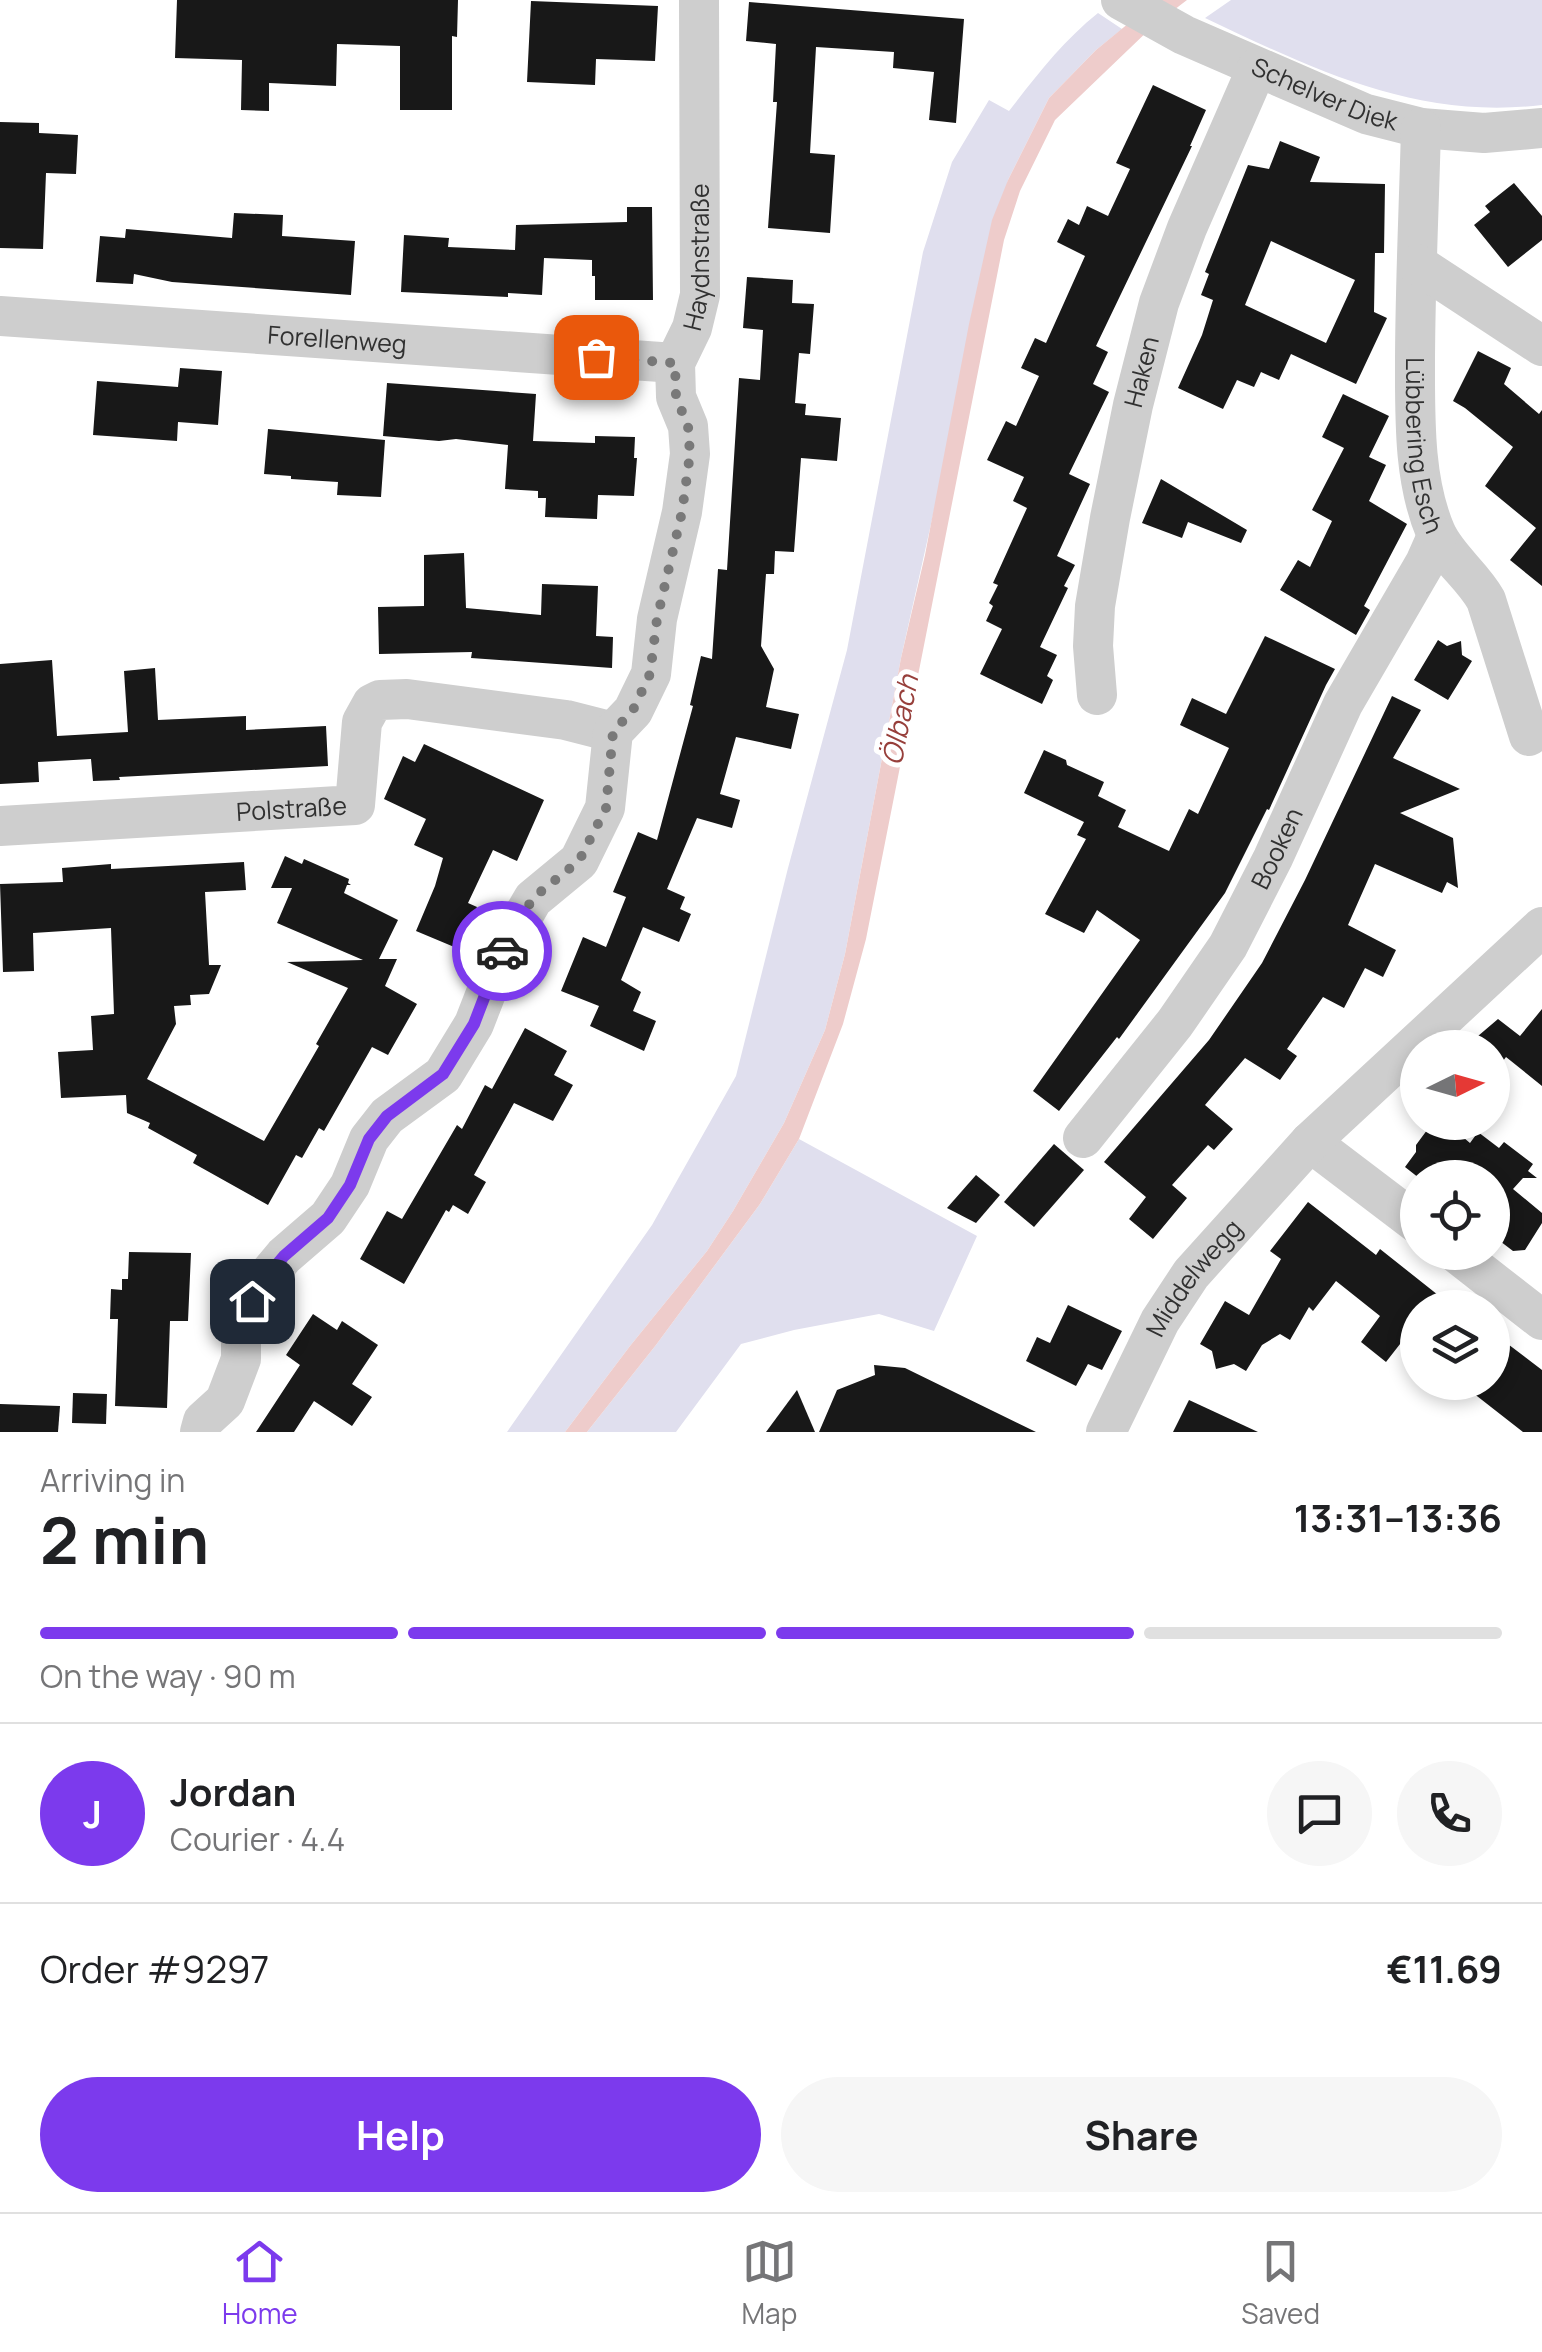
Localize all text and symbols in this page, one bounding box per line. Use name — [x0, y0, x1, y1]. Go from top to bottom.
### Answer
street label: Schelver Diek — [1246, 48, 1402, 139]
street label: Haydnstraße — [674, 183, 717, 334]
pin — [554, 315, 639, 400]
street label: Forellenweg — [266, 317, 408, 361]
icon: bag — [569, 330, 624, 385]
street label: Haken — [1115, 332, 1167, 411]
street label: Lübbering Esch — [1398, 357, 1452, 538]
water label: Ölbach — [872, 670, 927, 768]
street label: Polstraße — [235, 788, 348, 829]
street label: Booken — [1242, 802, 1311, 895]
courier — [452, 901, 552, 1001]
icon: car — [475, 924, 530, 979]
north arrow — [1400, 1030, 1510, 1140]
map controls — [1400, 1030, 1510, 1400]
button: locate — [1400, 1160, 1510, 1270]
street label: Middelwegg — [1137, 1211, 1249, 1342]
pin — [210, 1259, 295, 1344]
icon: home — [225, 1274, 280, 1329]
button: layers — [1400, 1290, 1510, 1400]
text: Arriving in — [40, 1458, 185, 1502]
text: 13:31–13:36 — [1294, 1491, 1502, 1543]
text: 2 min — [40, 1495, 209, 1584]
text: On the way · 90 m — [40, 1654, 296, 1698]
button: chat — [1267, 1761, 1372, 1866]
button: phone — [1397, 1761, 1502, 1866]
text: Jordan — [170, 1765, 296, 1817]
text: J — [83, 1787, 102, 1839]
text: Courier · 4.4 — [170, 1817, 345, 1861]
text: Order #9297 — [40, 1942, 269, 1994]
text: €11.69 — [1386, 1942, 1502, 1994]
button: Help — [40, 2077, 761, 2192]
button: Share — [781, 2077, 1502, 2192]
tab: Home — [222, 2234, 298, 2332]
tab: Map — [742, 2234, 797, 2332]
tab: Saved — [1241, 2234, 1320, 2332]

